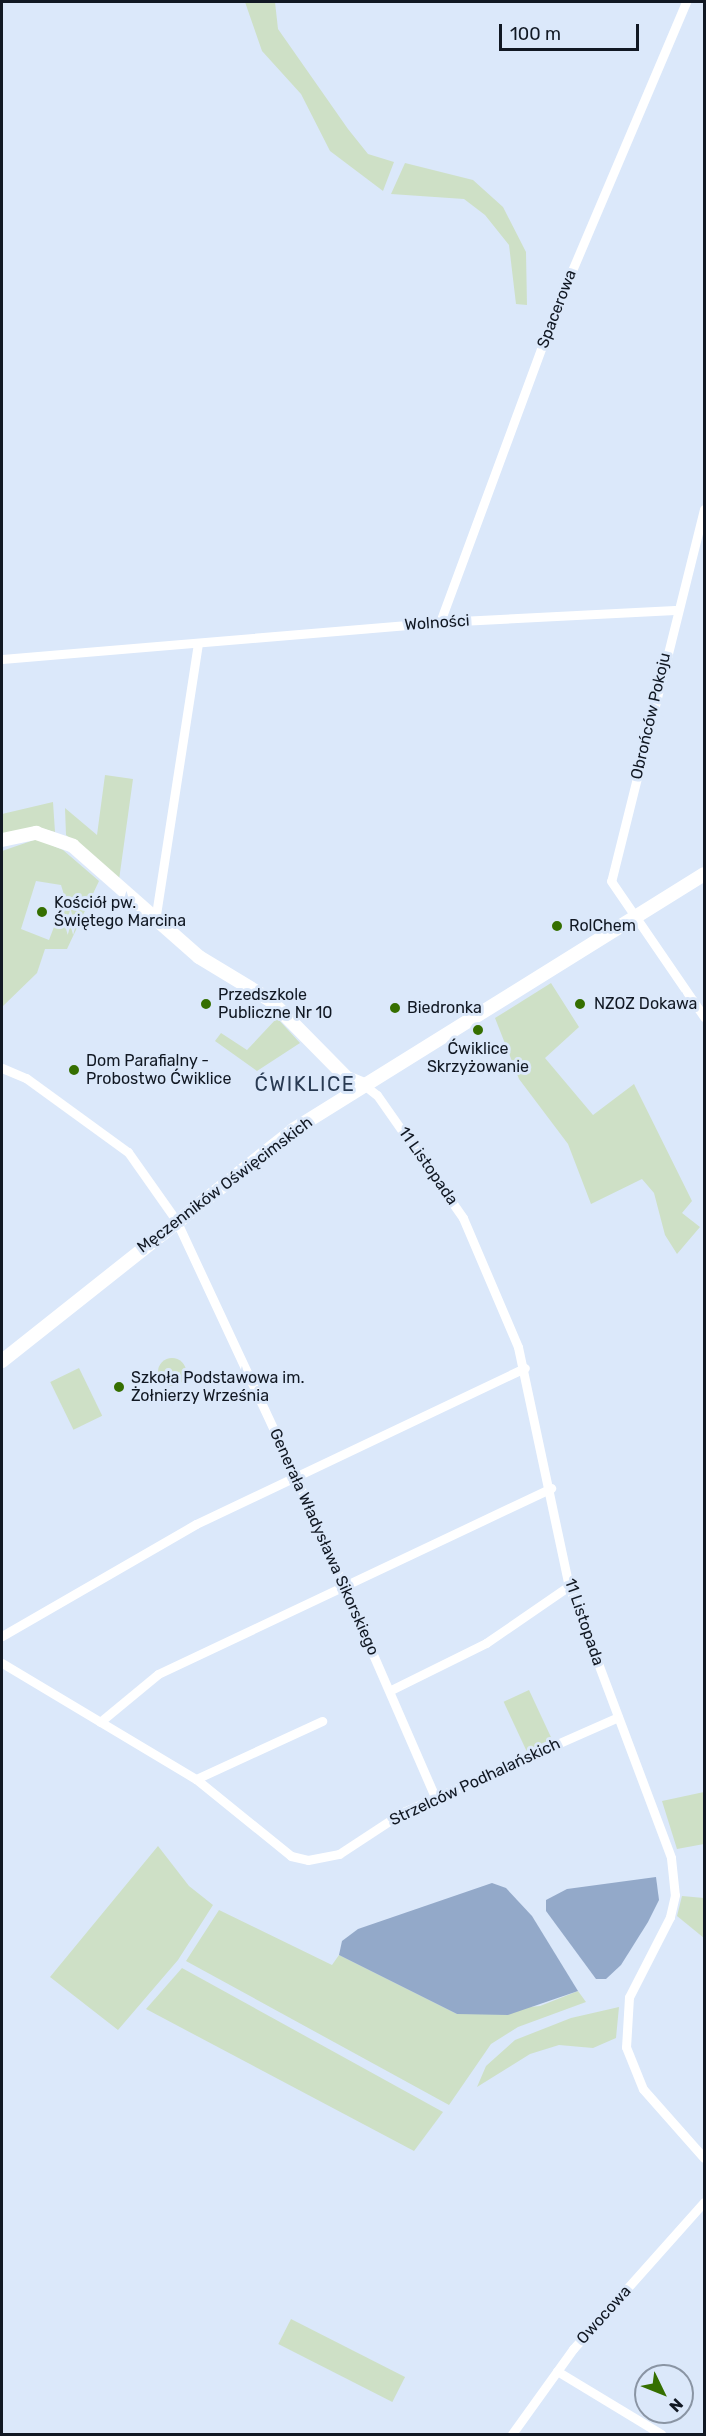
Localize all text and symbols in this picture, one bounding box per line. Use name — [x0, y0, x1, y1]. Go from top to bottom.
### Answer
scale bar — [502, 12, 642, 50]
text: 100 m — [510, 23, 561, 45]
street label: Spacerowa — [533, 267, 581, 351]
street label: Wolności — [404, 611, 470, 635]
street label: Obrońców Pokoju — [627, 651, 675, 781]
place label: Kościół pw. Świętego Marcina — [54, 893, 186, 931]
marker: Kościół pw. Świętego Marcina — [35, 905, 49, 919]
place label: RolChem — [569, 916, 636, 936]
marker: RolChem — [550, 919, 564, 933]
place label: Przedszkole Publiczne Nr 10 — [218, 985, 333, 1023]
place label: NZOZ Dokawa — [594, 994, 697, 1014]
marker: NZOZ Dokawa — [571, 995, 589, 1013]
marker: Przedszkole Publiczne Nr 10 — [199, 997, 213, 1011]
place label: Biedronka — [407, 998, 482, 1018]
marker: Biedronka — [388, 1001, 402, 1015]
marker: Ćwiklice Skrzyżowanie — [471, 1023, 485, 1037]
place label: Ćwiklice Skrzyżowanie — [427, 1039, 529, 1077]
place label: Dom Parafialny - Probostwo Ćwiklice — [86, 1051, 231, 1089]
marker: Dom Parafialny - Probostwo Ćwiklice — [67, 1063, 81, 1077]
district label: ĆWIKLICE — [255, 1072, 355, 1096]
street label: Męczenników Oświęcimskich — [134, 1113, 316, 1257]
street label: 11 Listopada — [394, 1123, 462, 1209]
place label: Szkoła Podstawowa im. Żołnierzy Września — [131, 1368, 304, 1406]
marker: Szkoła Podstawowa im. Żołnierzy Września — [112, 1380, 126, 1394]
street label: Generała Władysława Sikorskiego — [265, 1426, 383, 1658]
street label: 11 Listopada — [560, 1576, 608, 1668]
street label: Strzelców Podhalańskich — [386, 1734, 564, 1830]
street label: Owocowa — [573, 2282, 635, 2348]
north arrow — [634, 2364, 694, 2424]
text: N — [665, 2395, 687, 2416]

